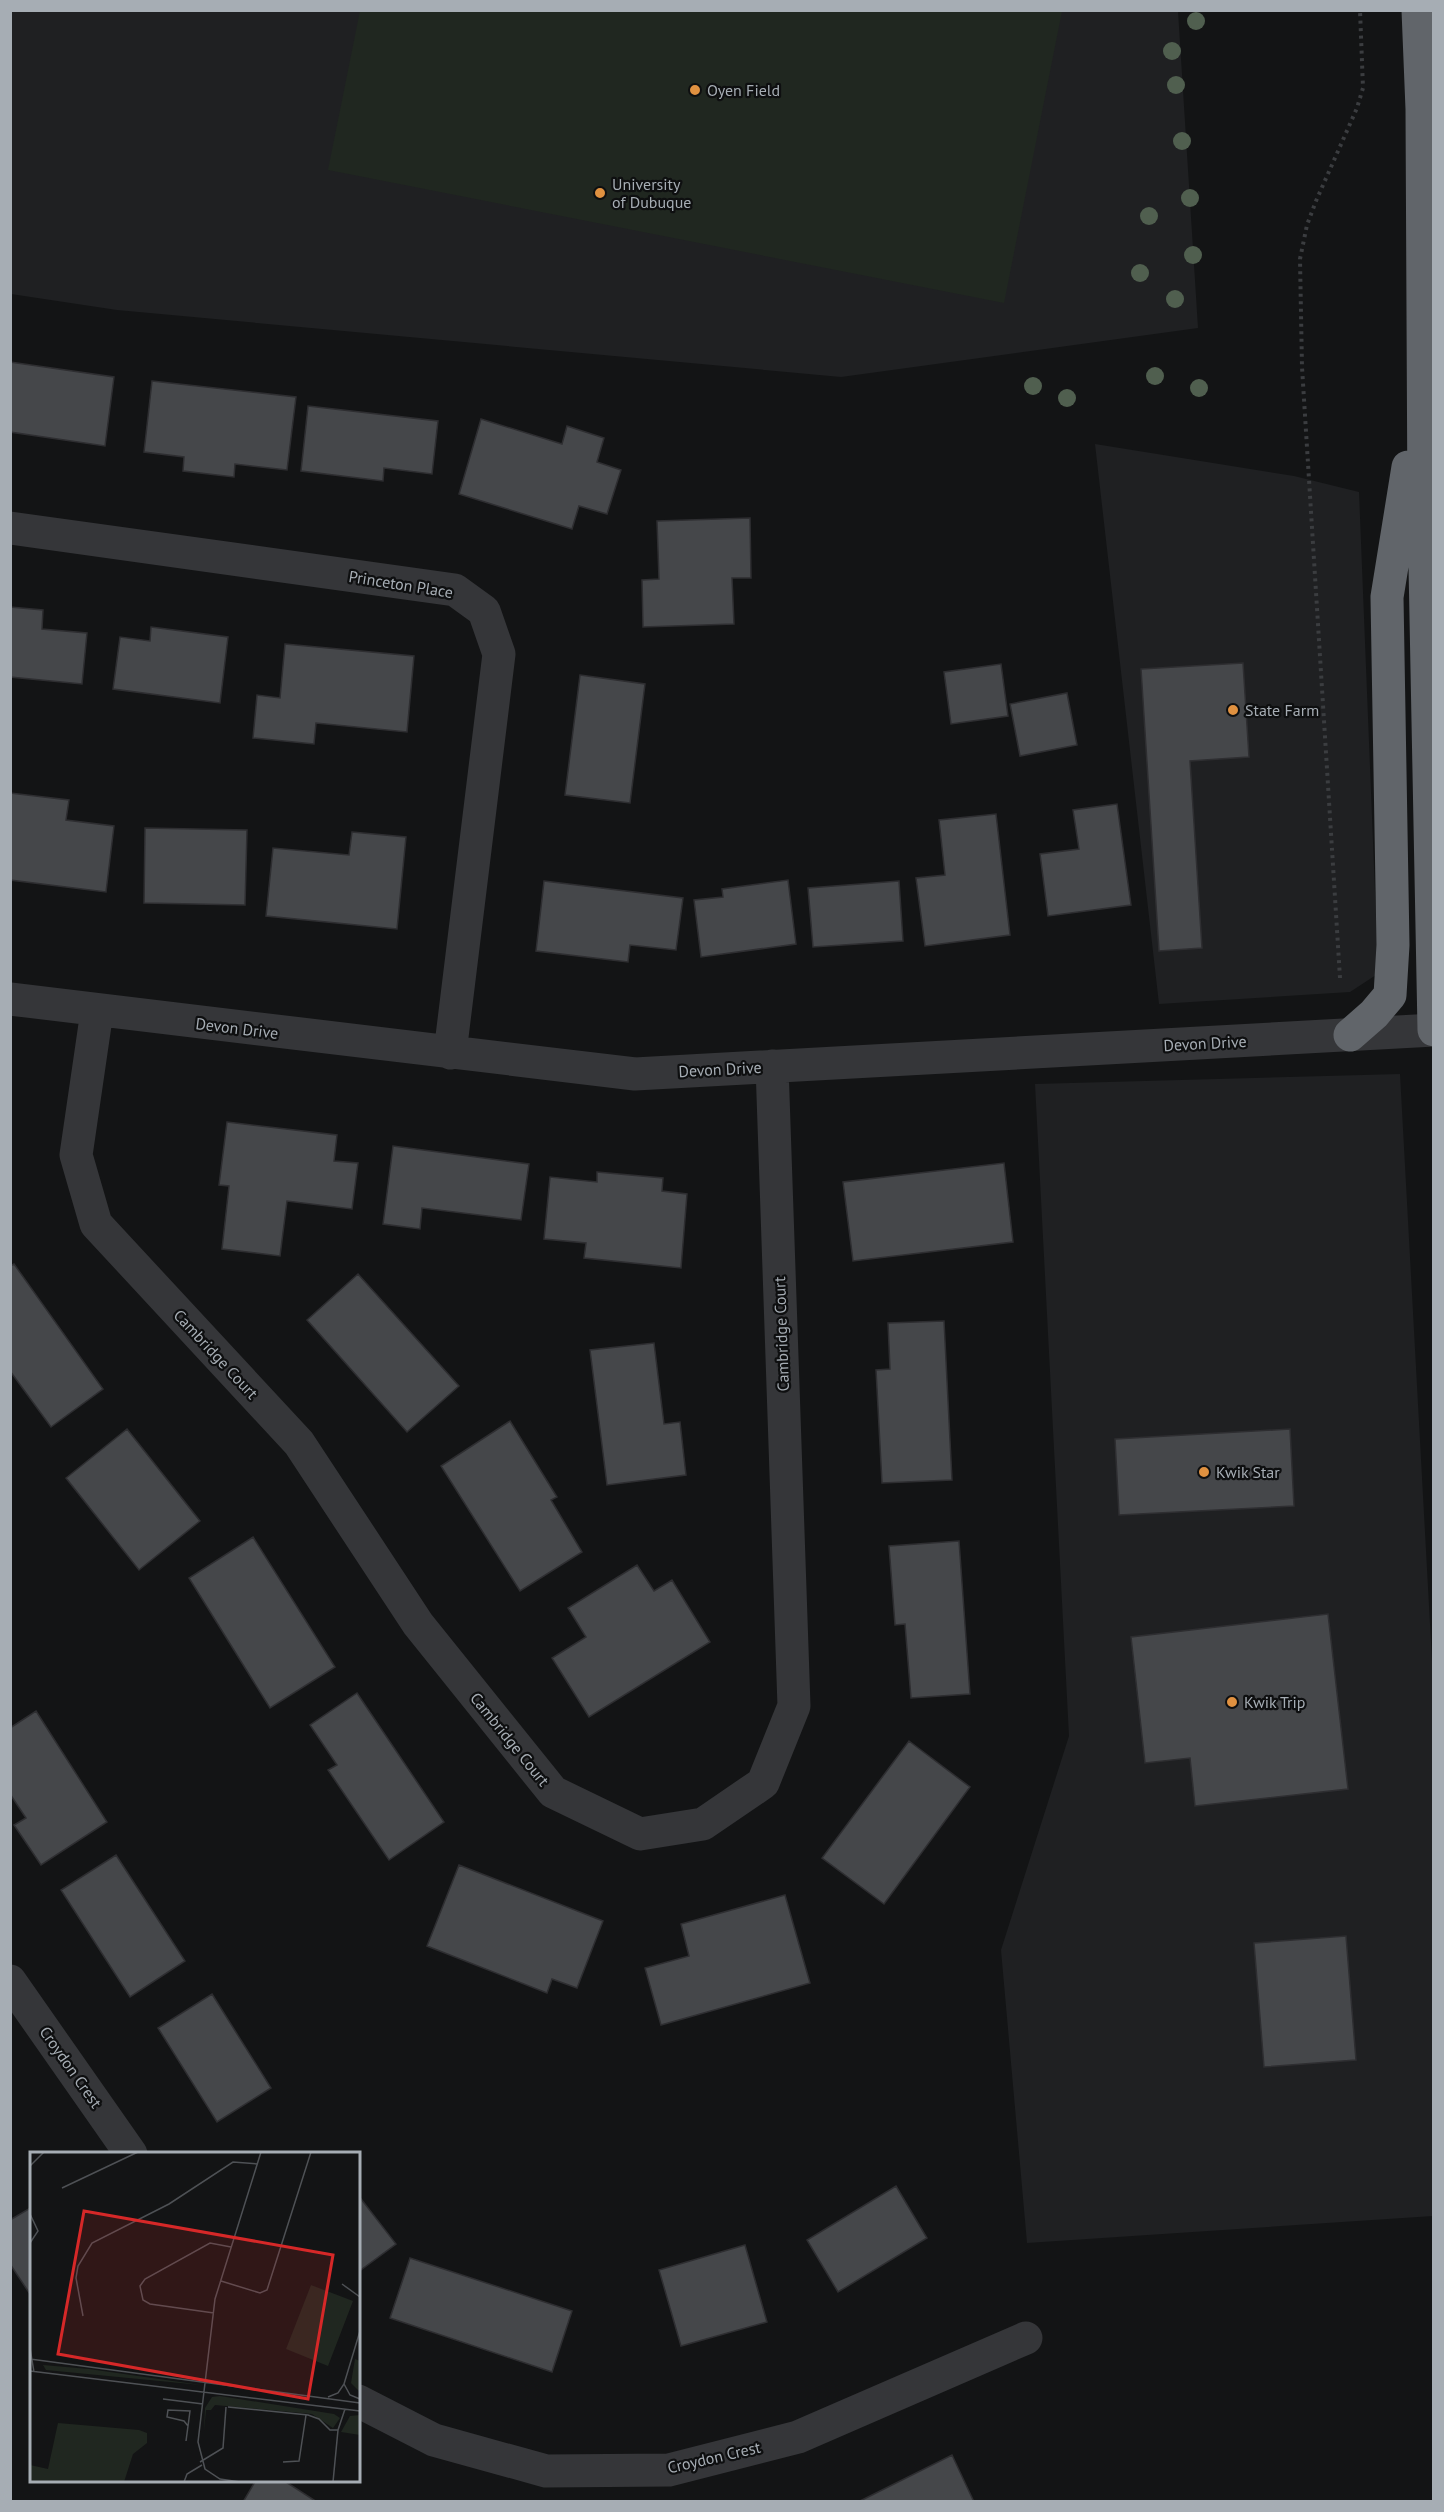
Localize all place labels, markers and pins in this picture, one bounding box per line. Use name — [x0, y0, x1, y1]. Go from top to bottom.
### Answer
place label: Oyen Field — [707, 80, 780, 100]
marker: Oyen Field — [688, 83, 702, 97]
place label: University of Dubuque — [612, 174, 691, 212]
marker: University of Dubuque — [593, 186, 607, 200]
place label: State Farm — [1245, 700, 1319, 720]
marker: State Farm — [1226, 703, 1240, 717]
place label: Kwik Star — [1216, 1462, 1280, 1482]
marker: Kwik Star — [1197, 1465, 1211, 1479]
place label: Kwik Trip — [1244, 1692, 1306, 1712]
marker: Kwik Trip — [1225, 1695, 1239, 1709]

